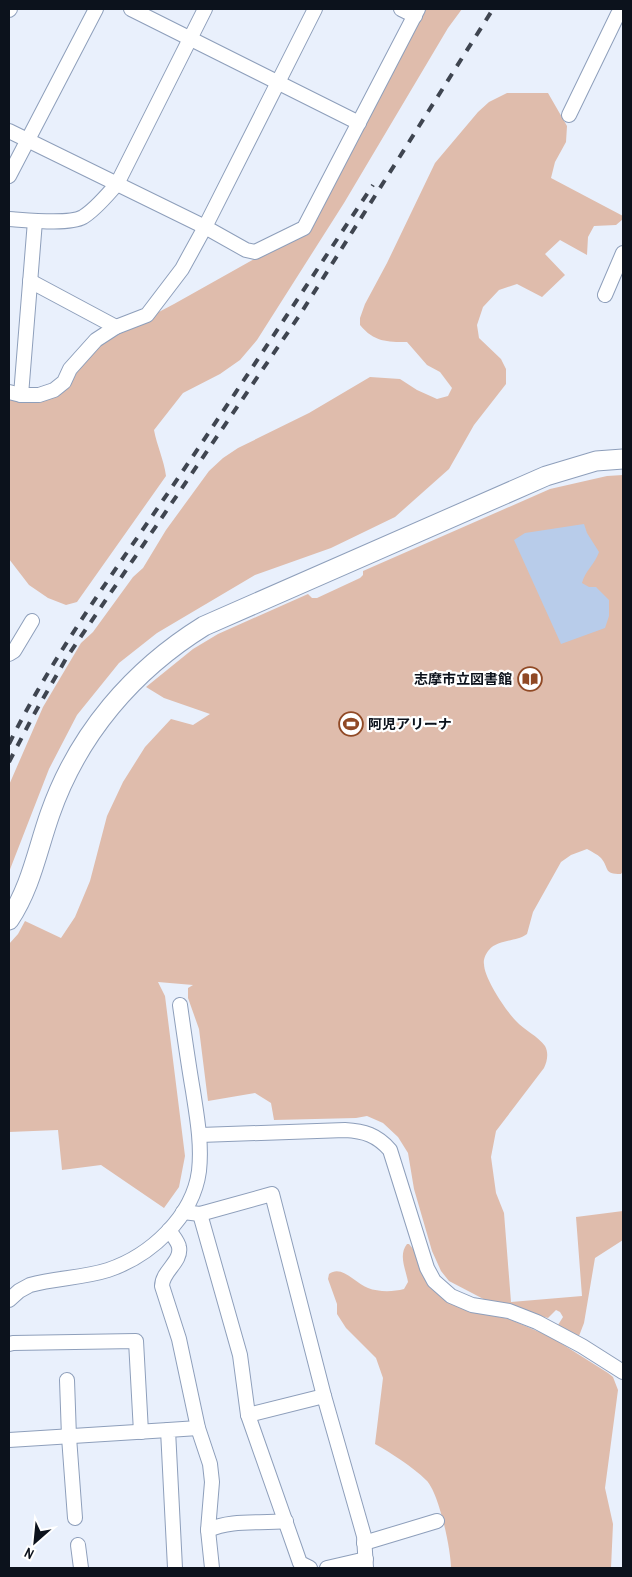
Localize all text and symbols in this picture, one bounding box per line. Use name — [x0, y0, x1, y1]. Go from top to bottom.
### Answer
library icon: 志摩市立図書館 — [517, 666, 543, 692]
place label: 志摩市立図書館 — [414, 670, 512, 688]
sports icon: 阿児アリーナ — [338, 711, 364, 737]
place label: 阿児アリーナ — [368, 715, 452, 733]
north arrow — [10, 1517, 60, 1567]
text: N — [21, 1544, 37, 1563]

